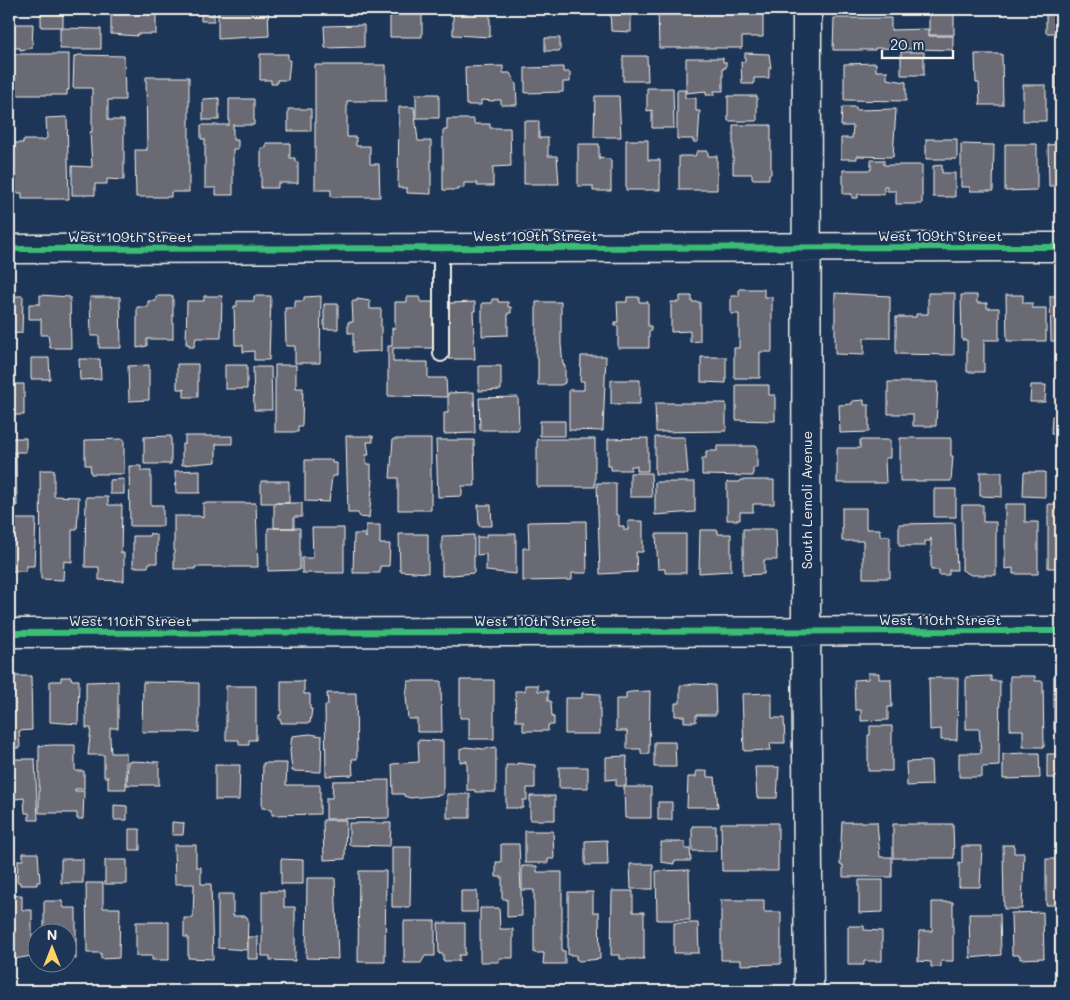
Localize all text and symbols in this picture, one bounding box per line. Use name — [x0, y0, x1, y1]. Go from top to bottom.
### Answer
scale bar — [882, 28, 954, 60]
text: 20 m — [890, 34, 924, 54]
street label: West 109th Street — [473, 226, 597, 245]
street label: West 109th Street — [878, 226, 1002, 245]
street label: West 109th Street — [68, 227, 192, 246]
street label: South Lemoli Avenue — [797, 431, 816, 569]
street label: West 110th Street — [879, 610, 1001, 629]
street label: West 110th Street — [69, 611, 191, 630]
street label: West 110th Street — [474, 611, 596, 630]
north arrow — [28, 922, 78, 972]
text: N — [47, 925, 57, 944]

